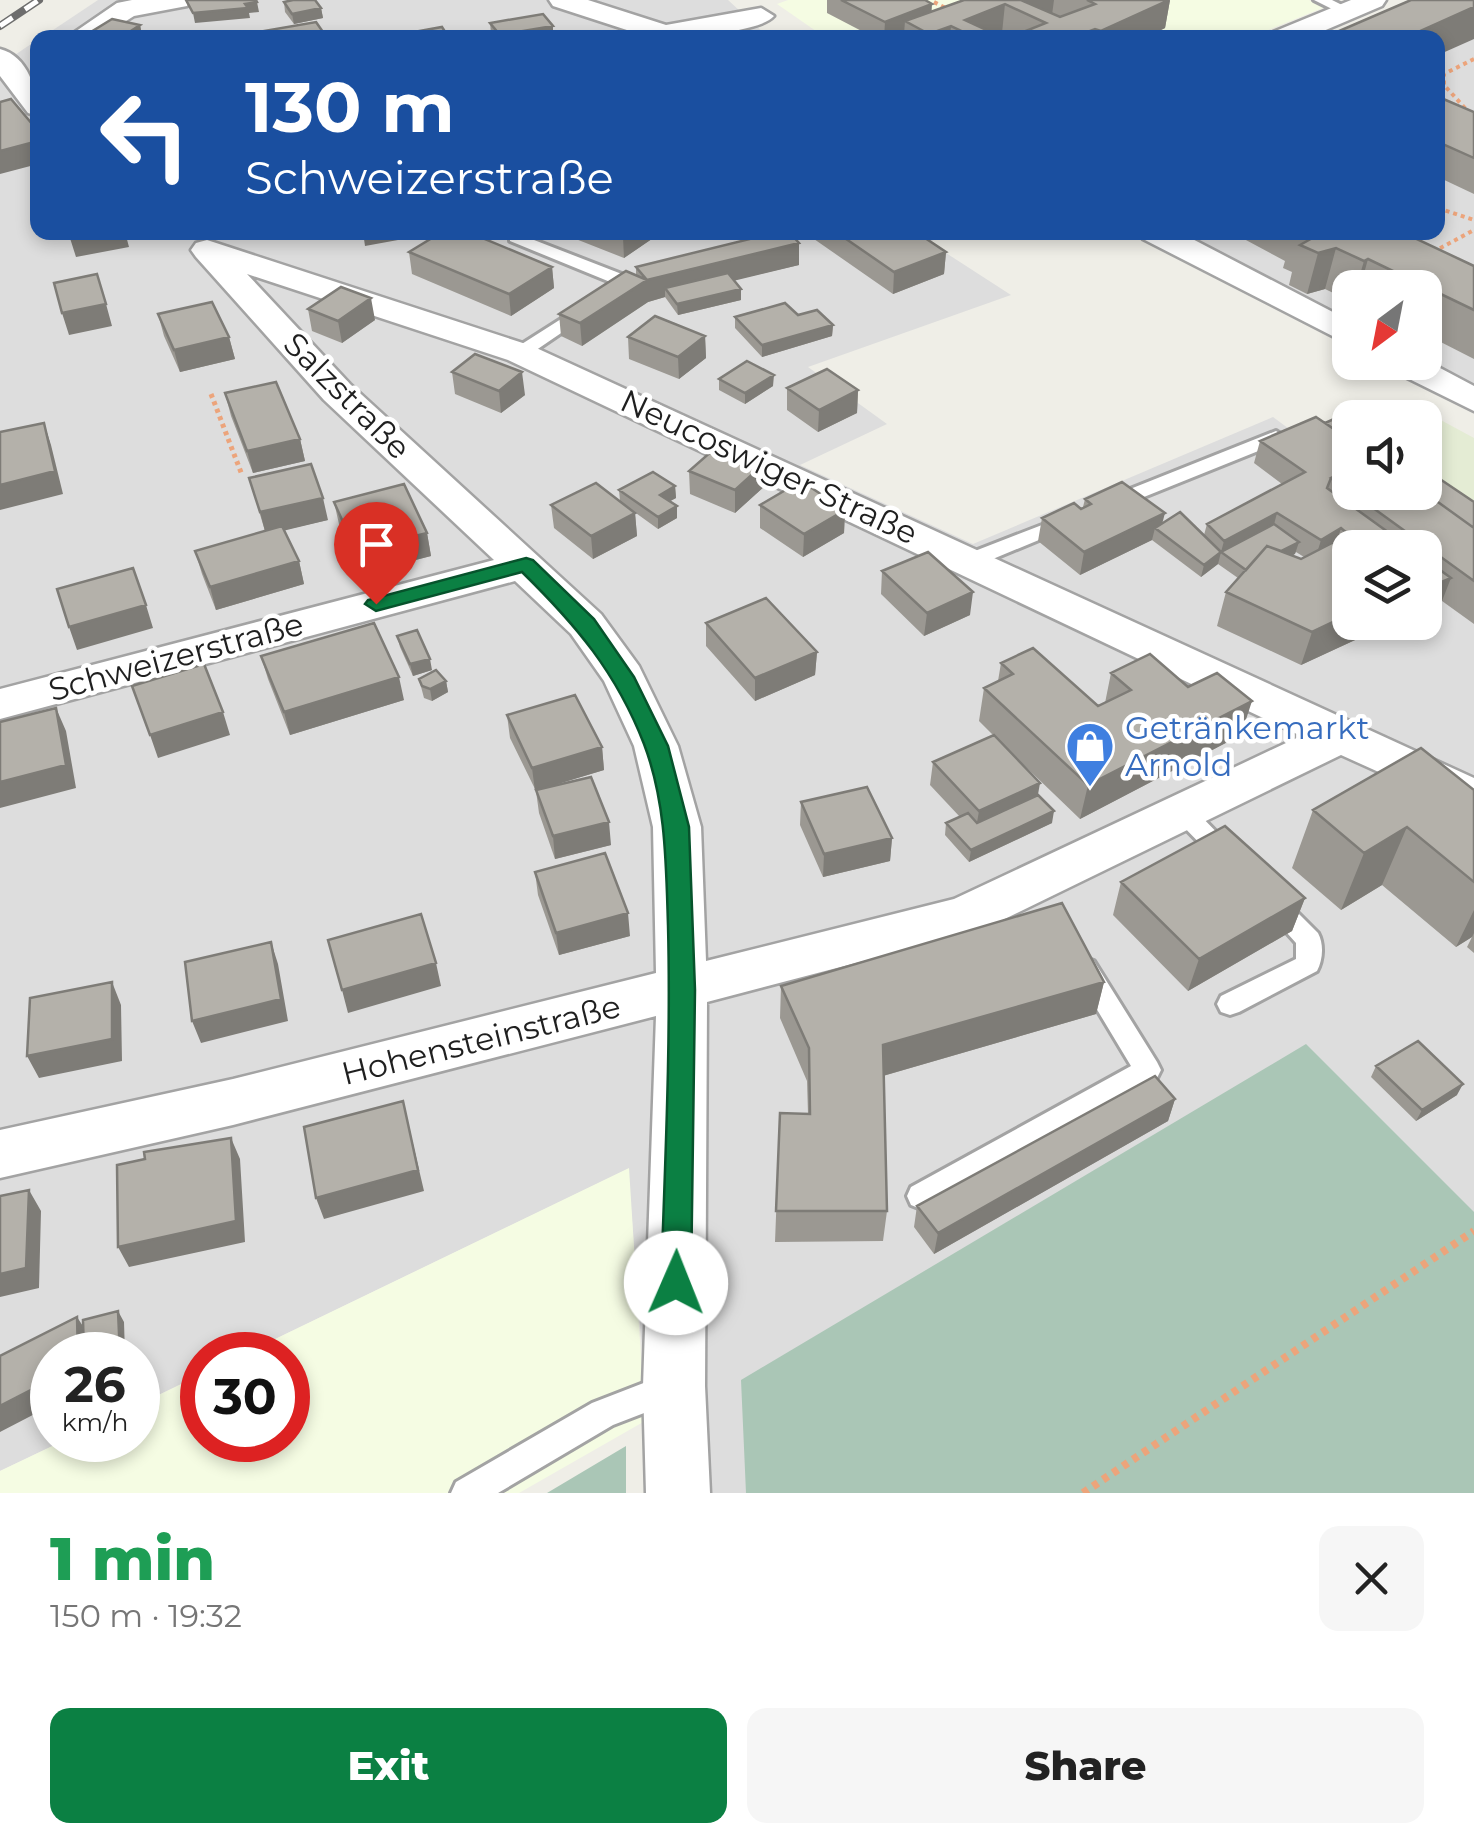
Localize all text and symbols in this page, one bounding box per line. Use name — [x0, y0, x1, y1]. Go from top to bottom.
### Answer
text: 130 m — [245, 64, 455, 150]
icon: left — [80, 70, 210, 200]
text: Schweizerstraße — [245, 150, 614, 205]
north arrow — [1332, 270, 1442, 380]
map controls — [1332, 270, 1442, 640]
street label: Salzstraße — [276, 324, 419, 467]
street label: Neucoswiger Straße — [615, 381, 924, 552]
button: sound — [1332, 400, 1442, 510]
pin — [334, 502, 419, 605]
icon: arrive — [349, 517, 404, 572]
button: layers — [1332, 530, 1442, 640]
street label: Schweizerstraße — [44, 604, 308, 709]
place label: Getränkemarkt Arnold — [1125, 708, 1369, 784]
shop icon: Getränkemarkt Arnold — [1064, 720, 1116, 788]
street label: Hohensteinstraße — [337, 986, 624, 1093]
position arrow — [624, 1231, 728, 1335]
speed limit sign: 30 — [180, 1332, 310, 1462]
text: 26 — [64, 1354, 126, 1415]
text: km/h — [62, 1407, 128, 1437]
text: 1 min — [50, 1522, 215, 1595]
button: close — [1319, 1526, 1424, 1631]
text: 150 m · 19:32 — [50, 1596, 242, 1635]
button: Exit — [50, 1708, 727, 1823]
button: Share — [747, 1708, 1424, 1823]

